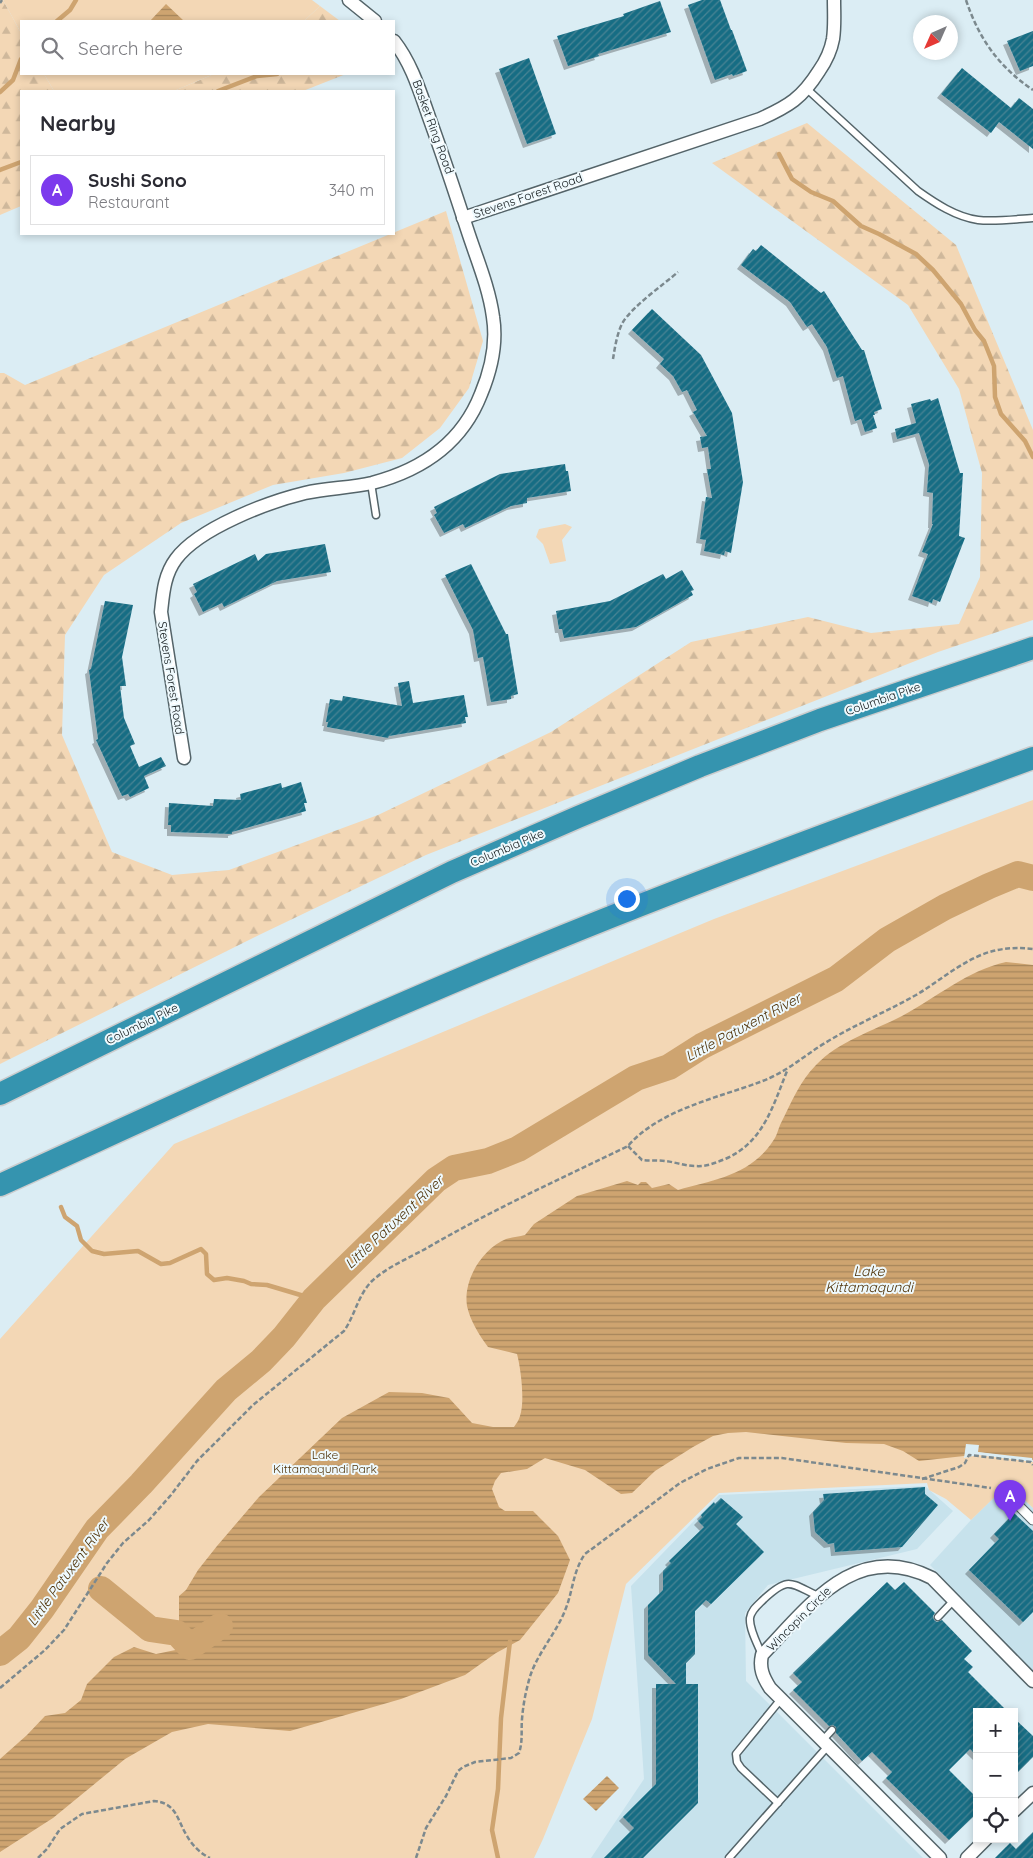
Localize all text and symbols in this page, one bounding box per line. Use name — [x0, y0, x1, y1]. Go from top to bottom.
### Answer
north arrow — [913, 15, 958, 60]
search box — [20, 20, 395, 75]
icon: search — [38, 34, 66, 62]
text: Search here — [78, 36, 183, 60]
street label: Basket Ring Road — [409, 78, 457, 176]
text: Nearby — [40, 110, 116, 136]
text: Sushi Sono — [88, 168, 187, 192]
street label: Stevens Forest Road — [471, 170, 584, 221]
text: A — [52, 180, 62, 200]
text: 340 m — [329, 180, 374, 200]
text: Restaurant — [88, 192, 170, 212]
street label: Stevens Forest Road — [155, 620, 188, 735]
street label: Columbia Pike — [843, 679, 923, 718]
street label: Columbia Pike — [468, 825, 546, 870]
your location — [614, 886, 640, 912]
water label: Little Patuxent River — [682, 988, 805, 1065]
street label: Columbia Pike — [103, 999, 181, 1048]
water label: Little Patuxent River — [341, 1171, 448, 1272]
water label: Lake Kittamaqundi — [825, 1262, 915, 1296]
park label: Lake Kittamaqundi Park — [273, 1447, 377, 1476]
pin: A — [994, 1480, 1026, 1521]
water label: Little Patuxent River — [23, 1513, 114, 1629]
street label: Wincopin Circle — [763, 1583, 834, 1654]
map controls — [973, 1708, 1018, 1843]
button: + — [973, 1708, 1018, 1753]
button: − — [973, 1753, 1018, 1798]
button: locate — [973, 1798, 1018, 1843]

